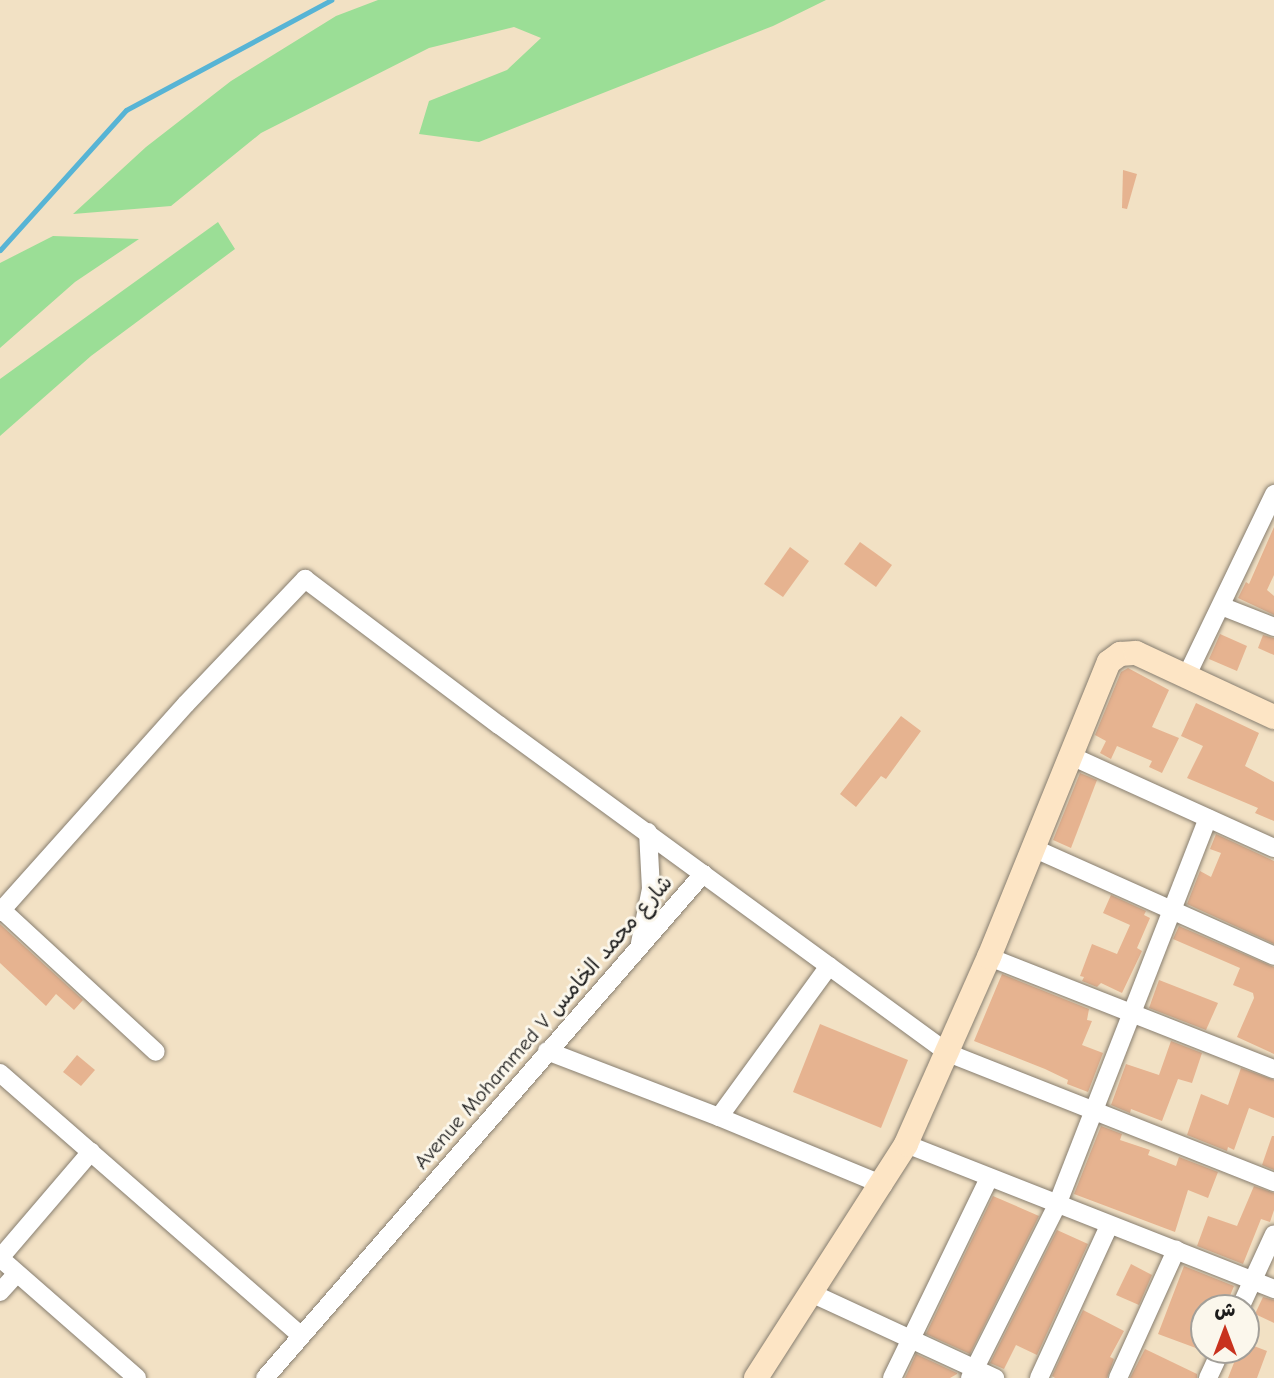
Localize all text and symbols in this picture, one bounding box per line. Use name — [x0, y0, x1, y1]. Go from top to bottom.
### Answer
street label: Avenue Mohammed V شارع محمد الخامس — [408, 870, 678, 1174]
north arrow — [1190, 1294, 1260, 1364]
text: ش — [1215, 1299, 1235, 1321]

